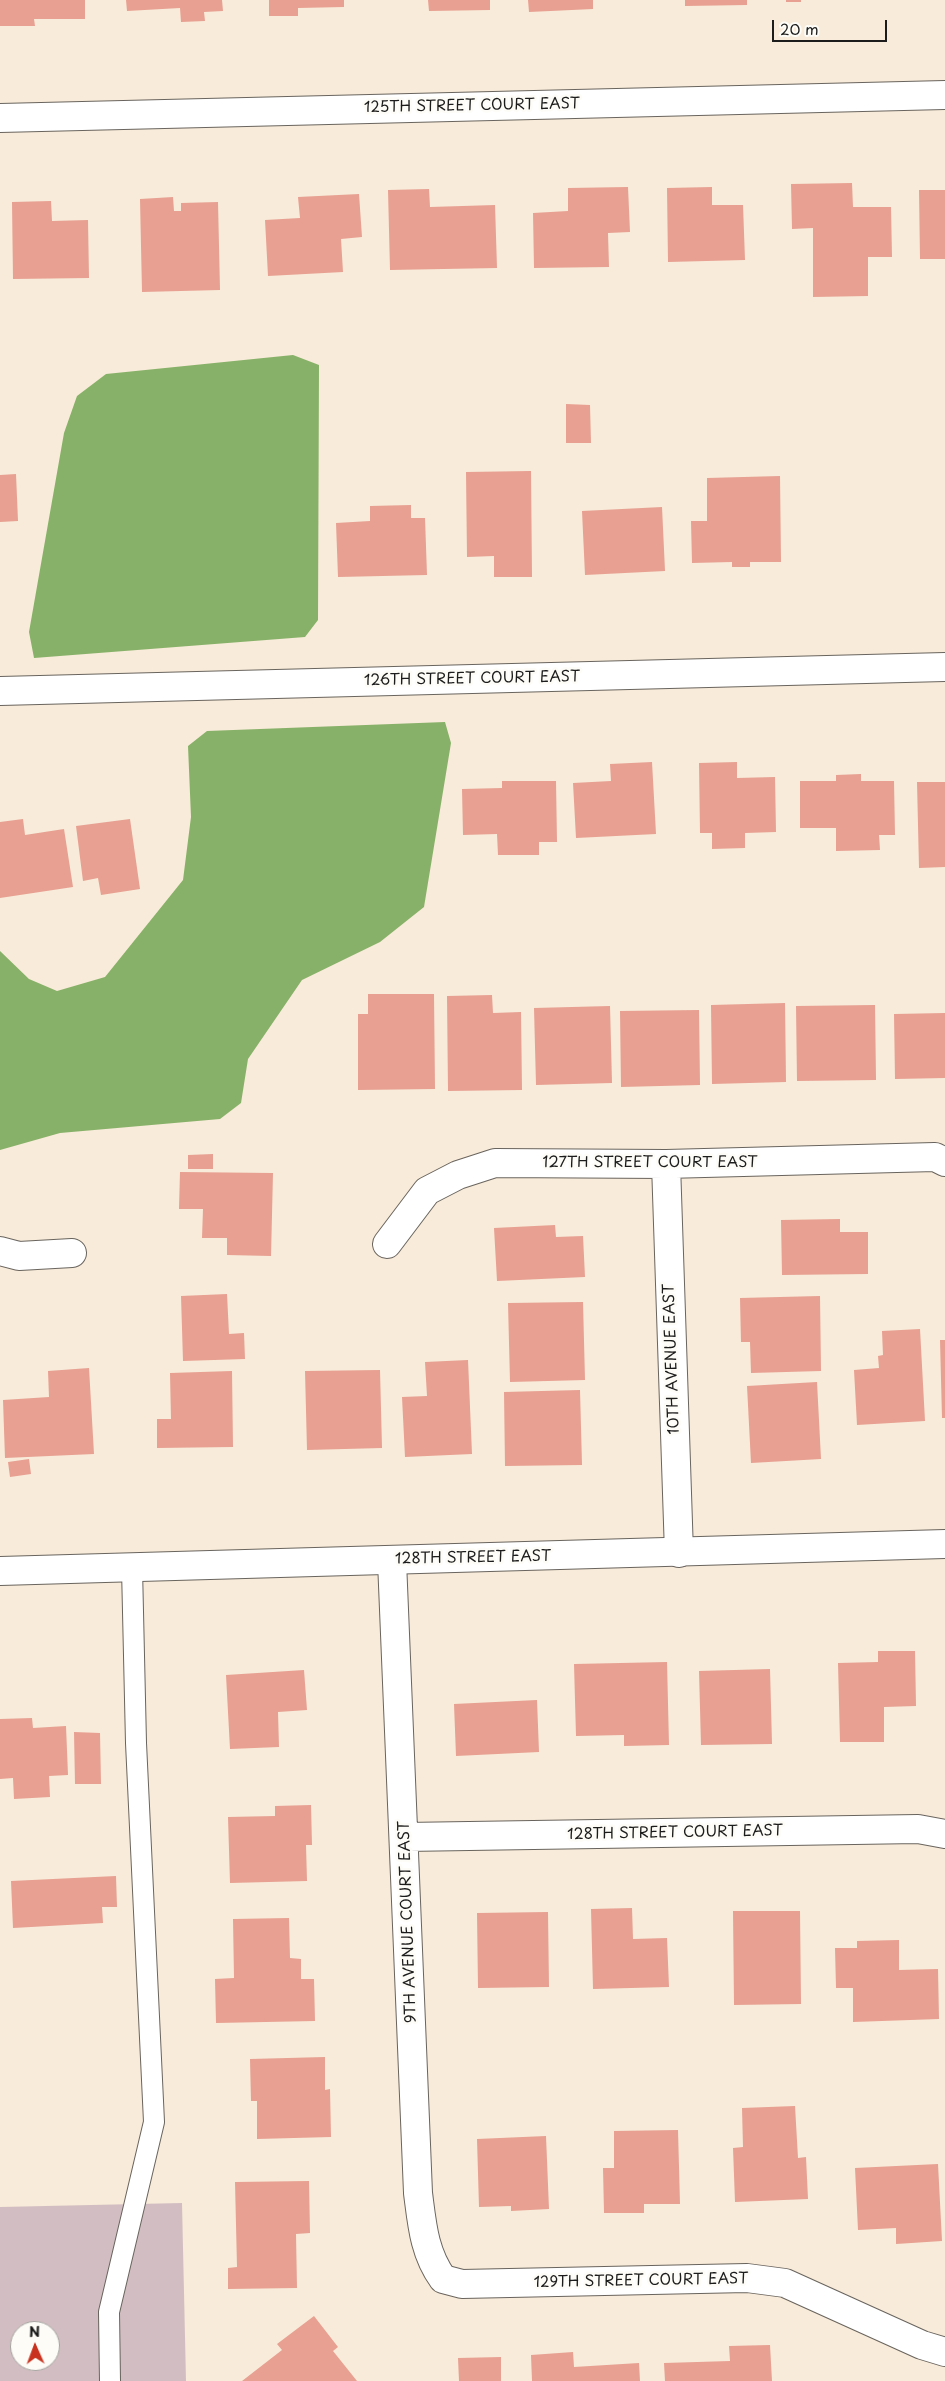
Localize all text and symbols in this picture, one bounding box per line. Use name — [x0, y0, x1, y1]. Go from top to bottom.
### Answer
scale bar — [775, 10, 890, 42]
text: 20 m — [780, 17, 819, 40]
street label: 125TH STREET COURT EAST — [364, 95, 580, 117]
street label: 126TH STREET COURT EAST — [364, 668, 580, 690]
street label: 127TH STREET COURT EAST — [542, 1154, 758, 1172]
street label: 10TH AVENUE EAST — [660, 1283, 684, 1435]
street label: 128TH STREET EAST — [395, 1548, 551, 1568]
street label: 9TH AVENUE COURT EAST — [395, 1820, 421, 2024]
street label: 128TH STREET COURT EAST — [567, 1822, 783, 1844]
street label: 129TH STREET COURT EAST — [533, 2270, 749, 2292]
north arrow — [10, 2321, 60, 2371]
text: N — [29, 2321, 40, 2342]

